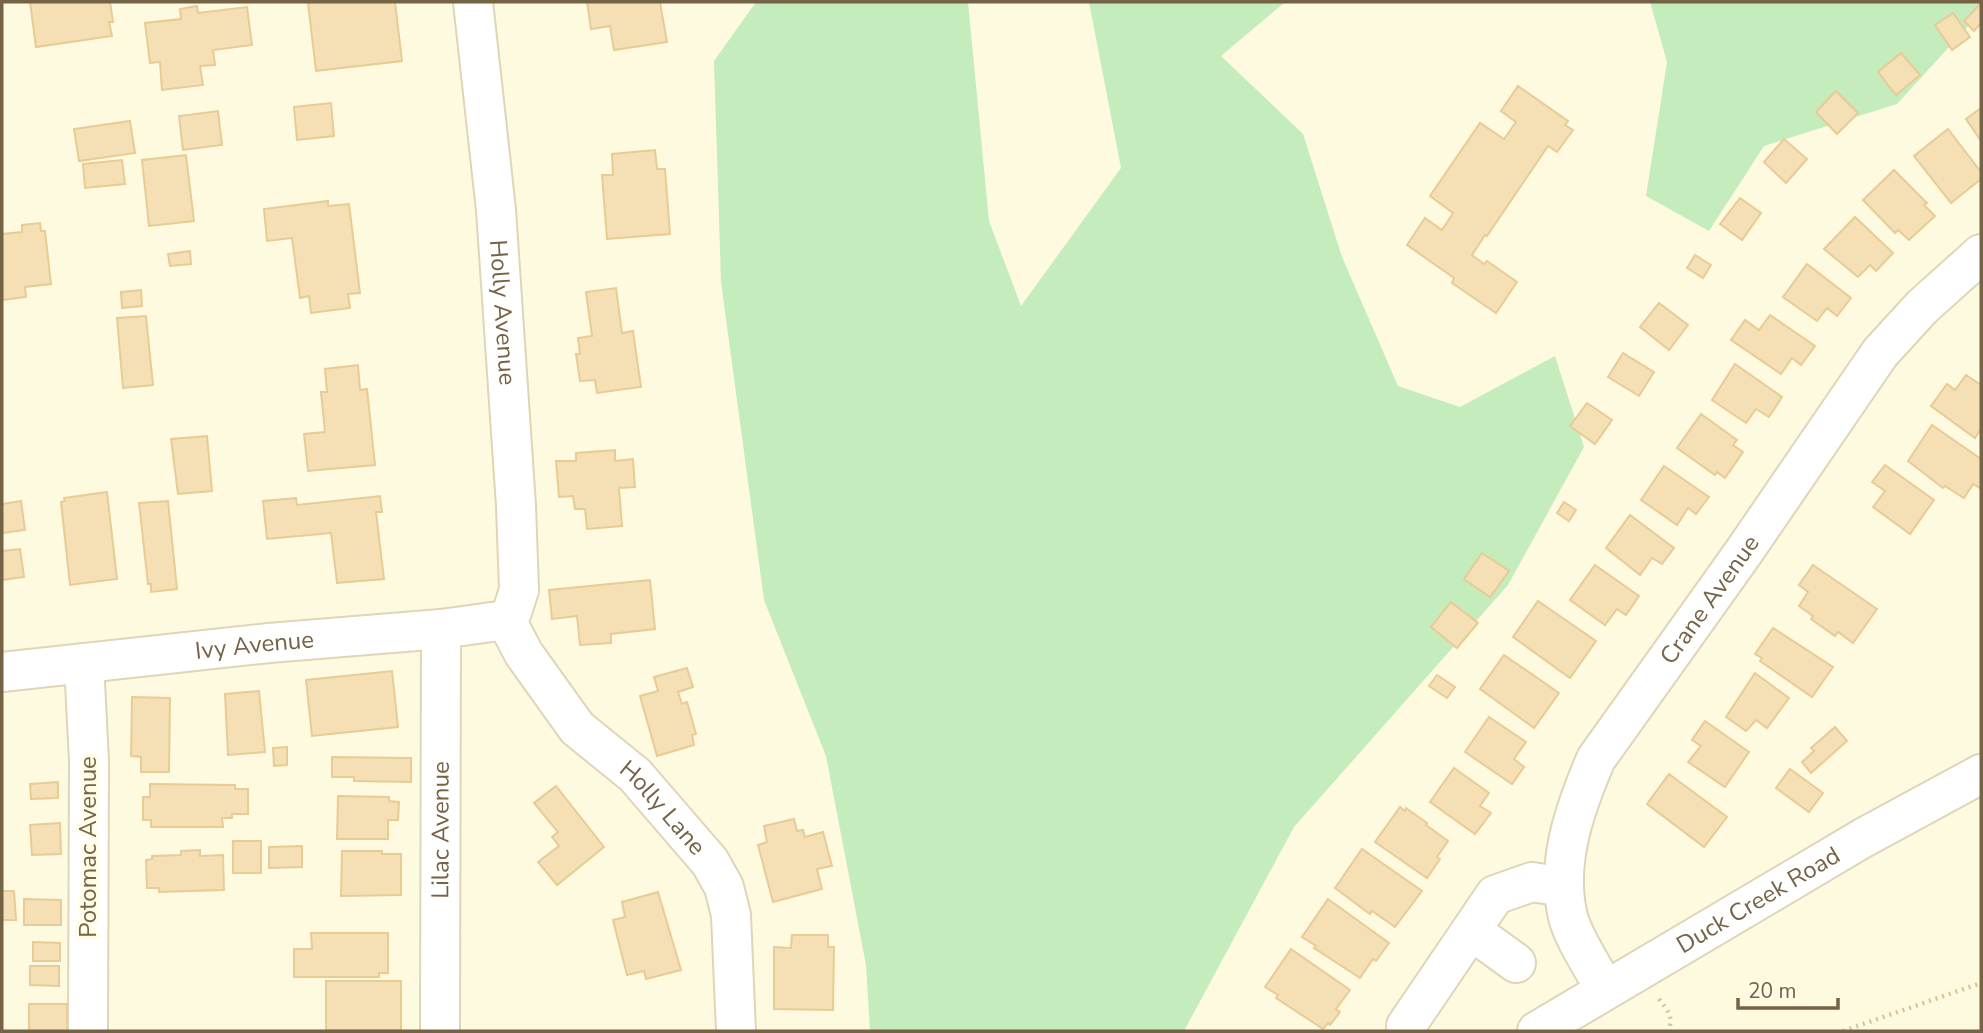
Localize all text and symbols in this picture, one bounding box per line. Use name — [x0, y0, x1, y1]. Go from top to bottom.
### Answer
street label: Holly Avenue — [482, 239, 524, 386]
street label: Crane Avenue — [1653, 529, 1767, 671]
street label: Ivy Avenue — [194, 623, 315, 667]
street label: Holly Lane — [613, 753, 713, 862]
street label: Potomac Avenue — [72, 756, 104, 938]
street label: Lilac Avenue — [424, 761, 457, 899]
street label: Duck Creek Road — [1670, 839, 1846, 961]
scale bar — [1738, 967, 1838, 1011]
text: 20 m — [1748, 977, 1797, 1005]

